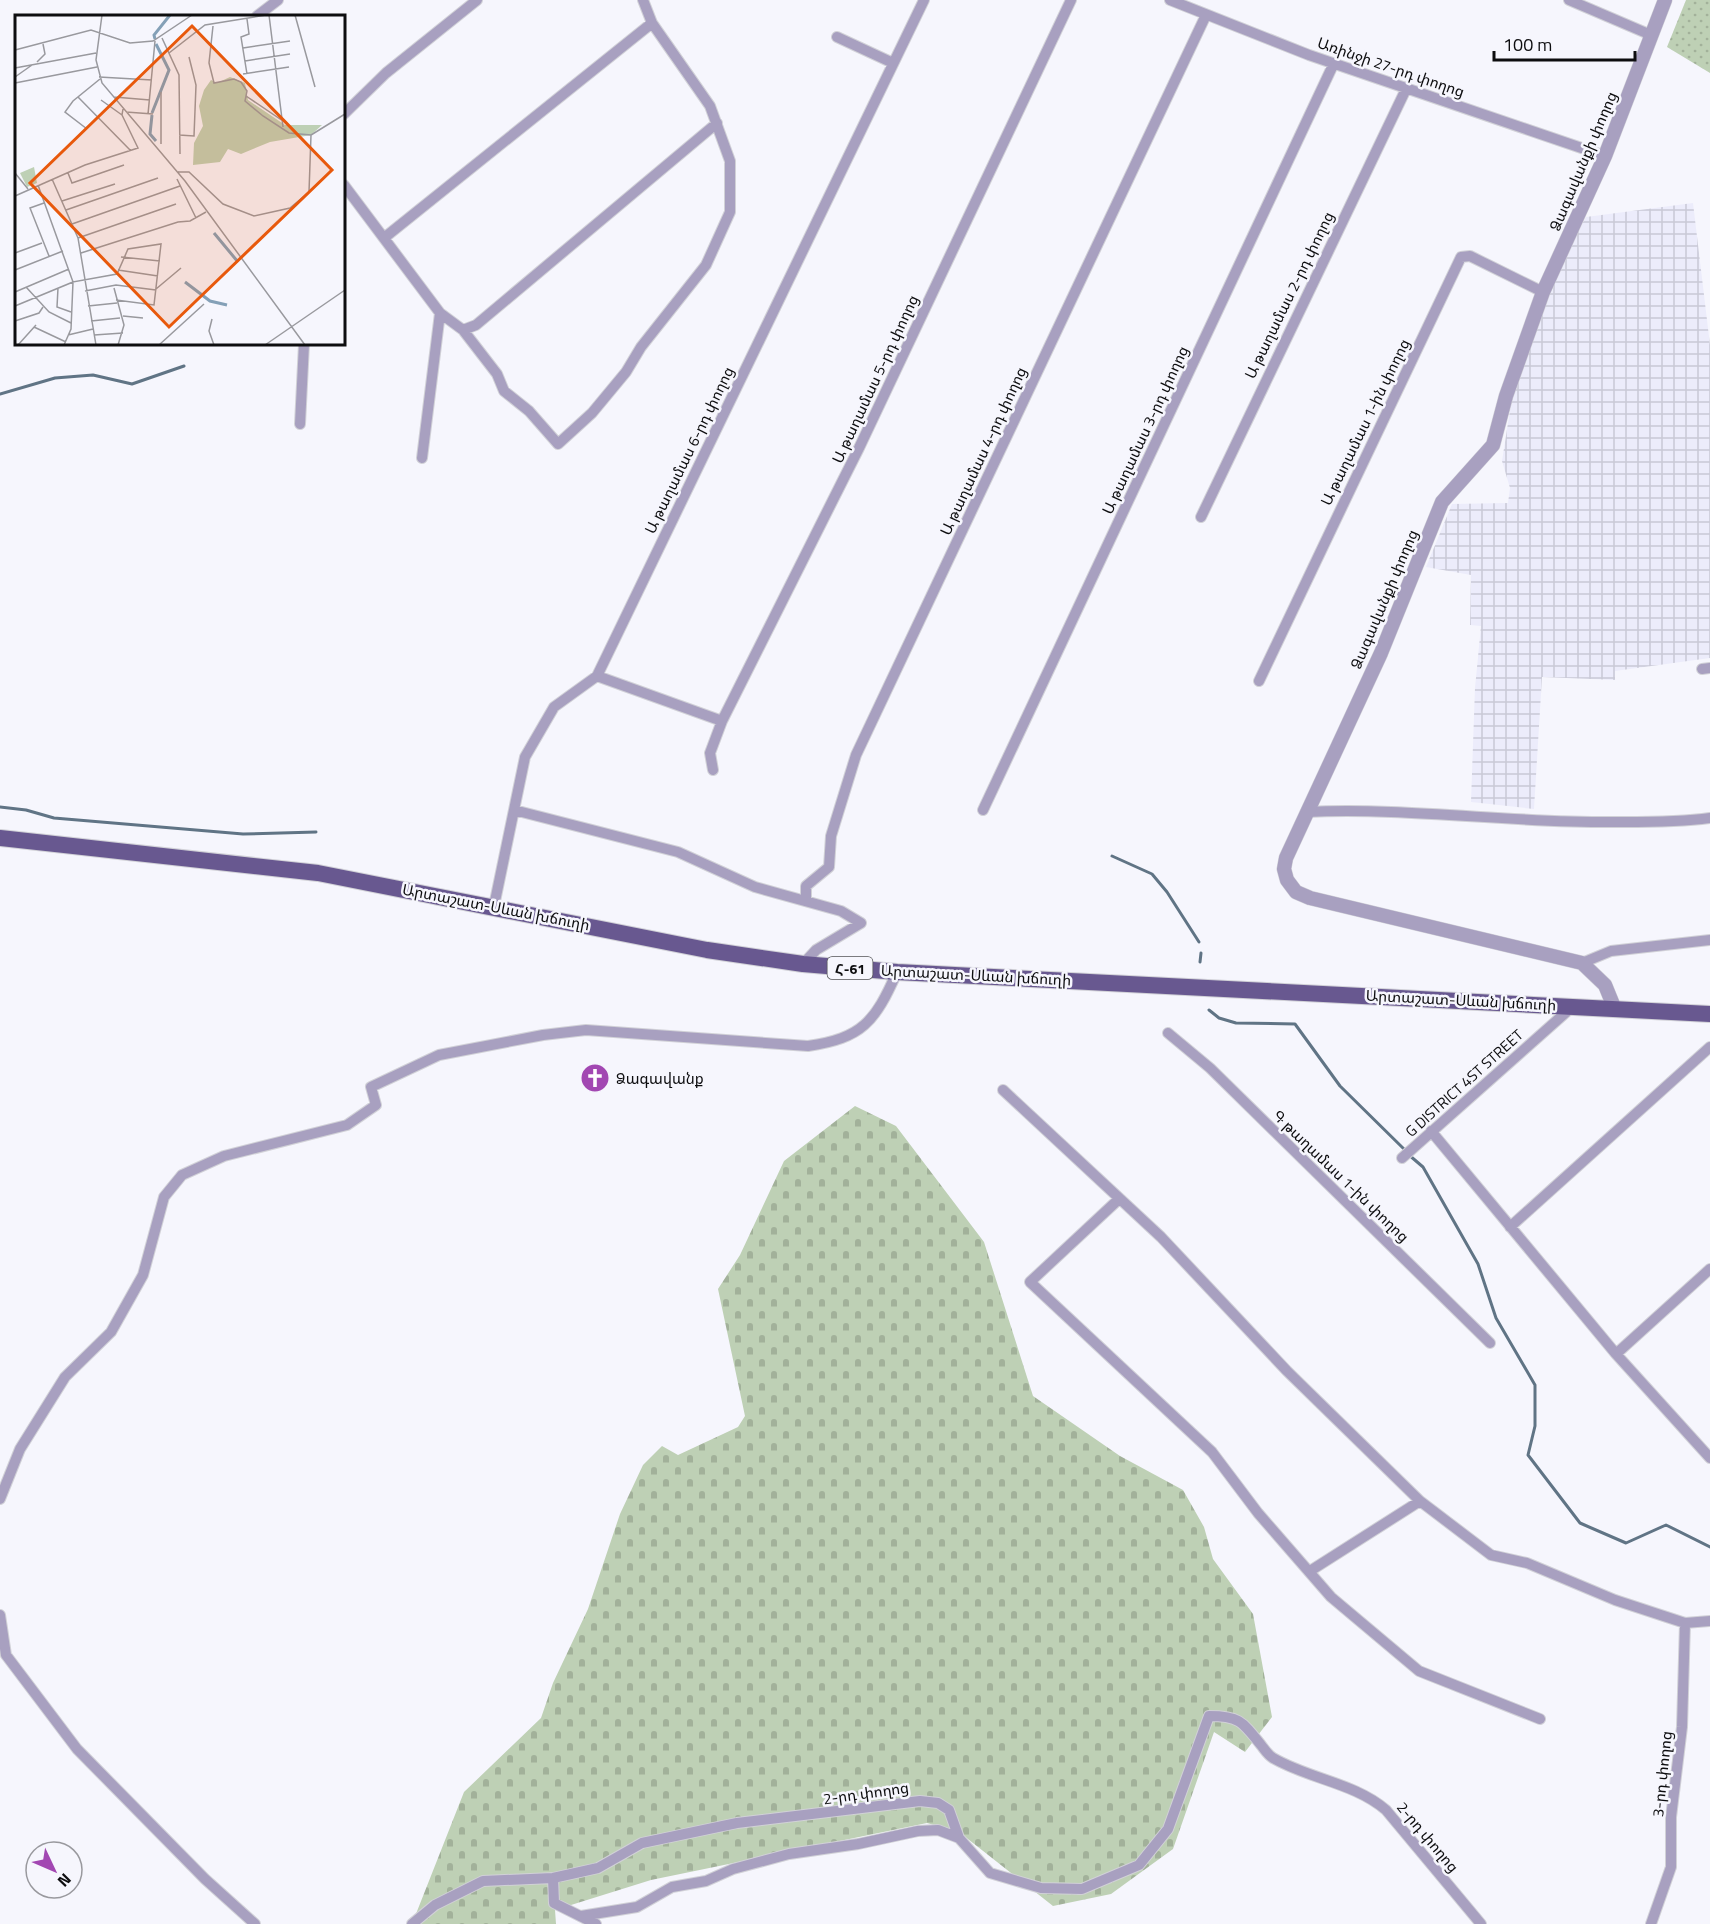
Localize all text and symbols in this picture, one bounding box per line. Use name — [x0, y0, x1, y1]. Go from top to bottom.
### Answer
inset map — [15, 15, 345, 345]
scale bar — [1494, 24, 1635, 62]
street label: Առինջի 27-րդ փողոց — [1314, 31, 1468, 103]
text: 100 m — [1503, 31, 1552, 58]
street label: Ձագավանքի փողոց — [1543, 88, 1623, 234]
street label: Ա թաղամաս 2-րդ փողոց — [1238, 207, 1340, 383]
street label: Ա թաղամաս 5-րդ փողոց — [826, 291, 924, 467]
street label: Ա թաղամաս 1-ին փողոց — [1315, 335, 1415, 509]
street label: Ա թաղամաս 3-րդ փողոց — [1096, 342, 1194, 518]
street label: Ա թաղամաս 6-րդ փողոց — [638, 362, 740, 538]
street label: Ա թաղամաս 4-րդ փողոց — [934, 363, 1032, 539]
street label: Ձագավանքի փողոց — [1344, 526, 1424, 672]
street label: Արտաշատ-Սևան խճուղի — [400, 878, 592, 936]
road number: Հ-61 — [828, 957, 872, 979]
street label: Արտաշատ-Սևան խճուղի — [880, 959, 1072, 991]
street label: Արտաշատ-Սևան խճուղի — [1365, 984, 1557, 1016]
street label: G DISTRICT 4ST STREET — [1400, 1024, 1528, 1142]
church icon: Ձագավանք — [579, 1062, 611, 1094]
place label: Ձագավանք — [616, 1067, 704, 1090]
street label: Գ թաղամաս 1-ին փողոց — [1268, 1104, 1414, 1248]
street label: 3-րդ փողոց — [1646, 1730, 1678, 1818]
street label: 2-րդ փողոց — [822, 1776, 910, 1810]
street label: 2-րդ փողոց — [1391, 1797, 1465, 1877]
north arrow — [24, 1840, 84, 1900]
text: N — [52, 1868, 77, 1893]

